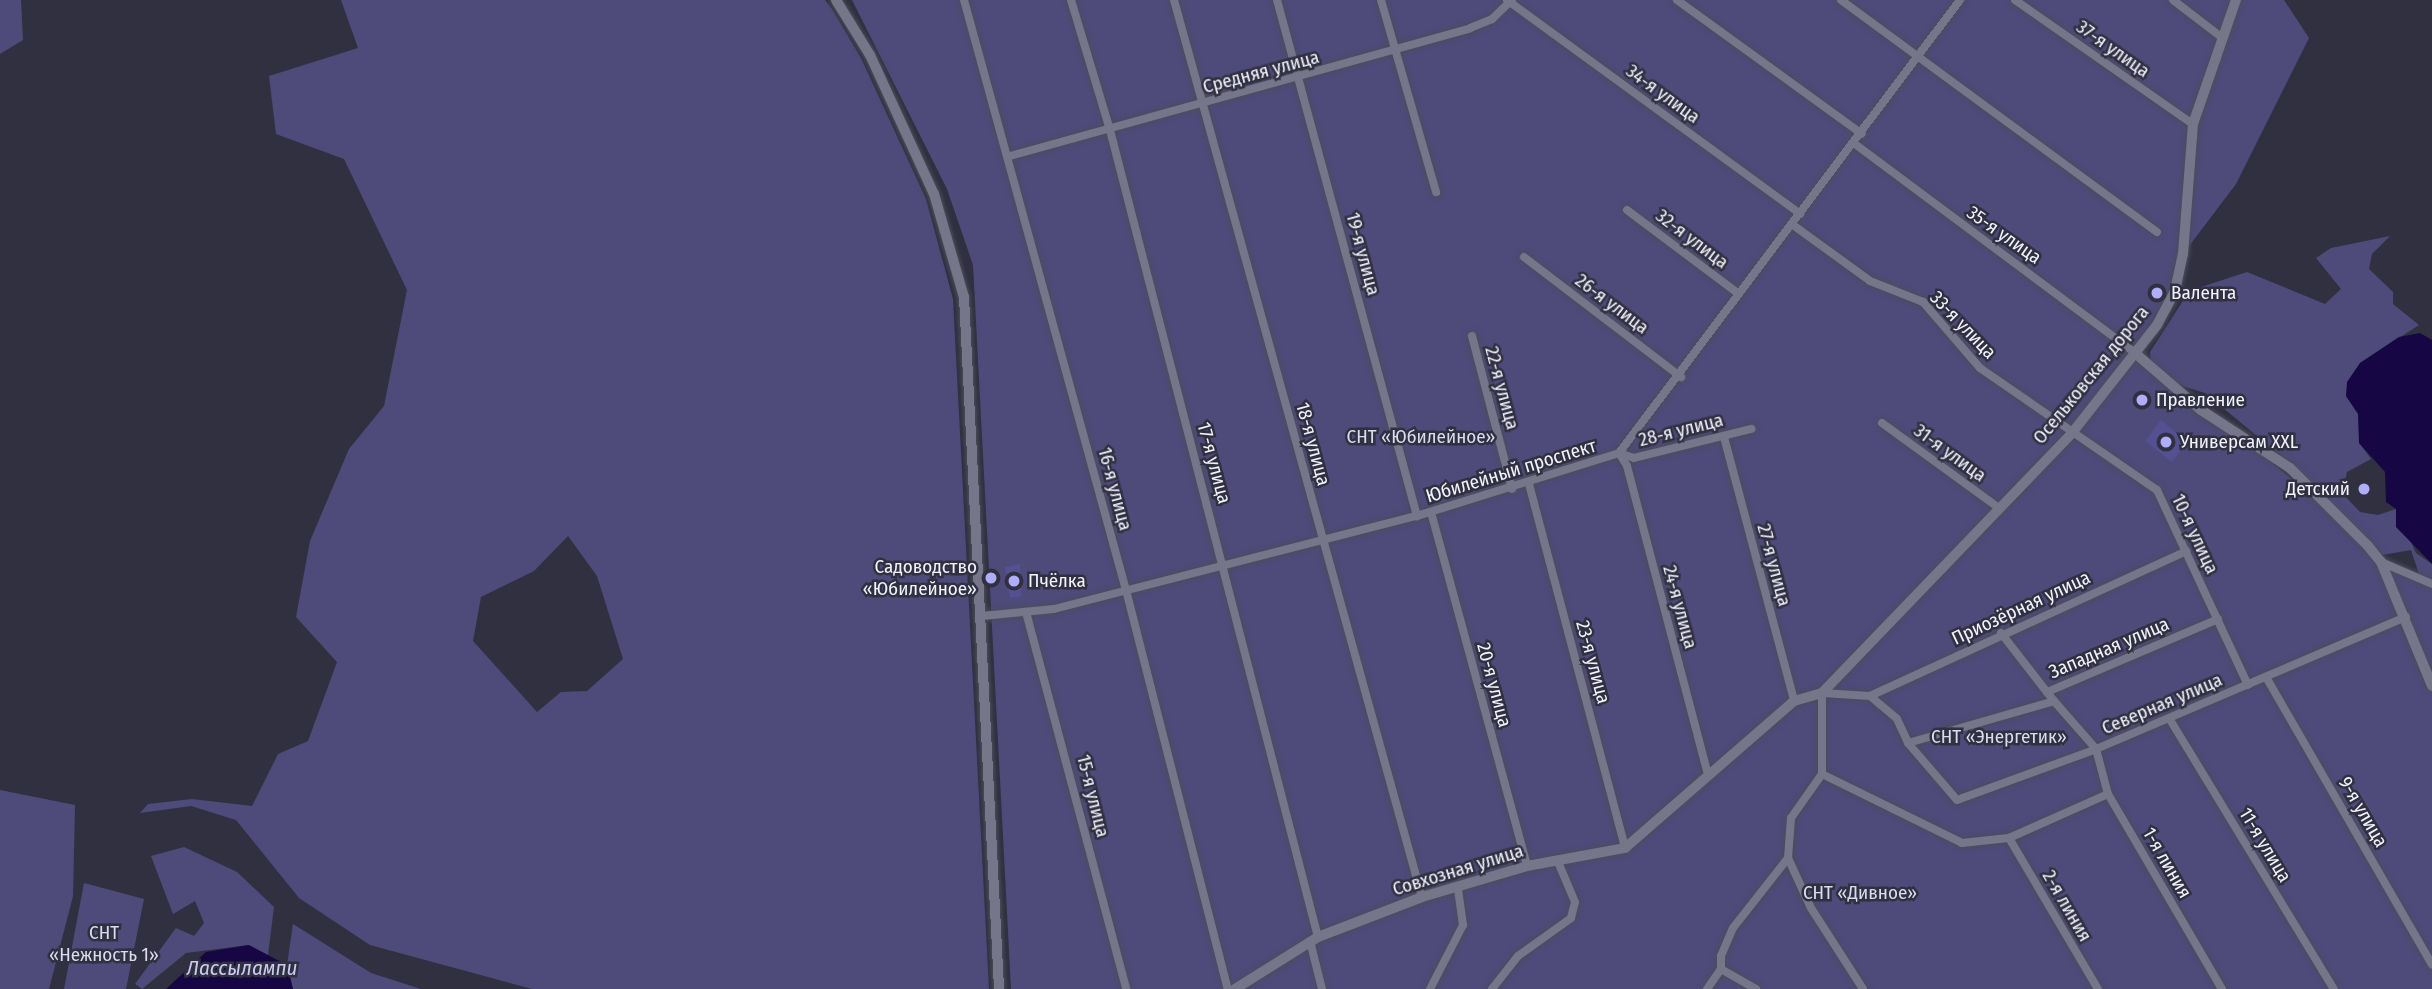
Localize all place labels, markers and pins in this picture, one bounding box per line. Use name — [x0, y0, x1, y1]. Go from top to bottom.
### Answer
place label: Валента — [2171, 282, 2236, 304]
marker: Валента — [2149, 285, 2165, 301]
place label: Правление — [2156, 389, 2245, 411]
marker: Правление — [2134, 392, 2150, 408]
place label: Универсам XXL — [2180, 431, 2298, 453]
marker: Универсам XXL — [2158, 434, 2174, 450]
place label: Детский — [2286, 478, 2350, 500]
marker: Детский — [2356, 481, 2372, 497]
place label: Садоводство «Юбилейное» — [863, 556, 977, 600]
marker: Садоводство «Юбилейное» — [983, 570, 999, 586]
place label: Пчёлка — [1028, 570, 1086, 592]
marker: Пчёлка — [1006, 573, 1022, 589]

